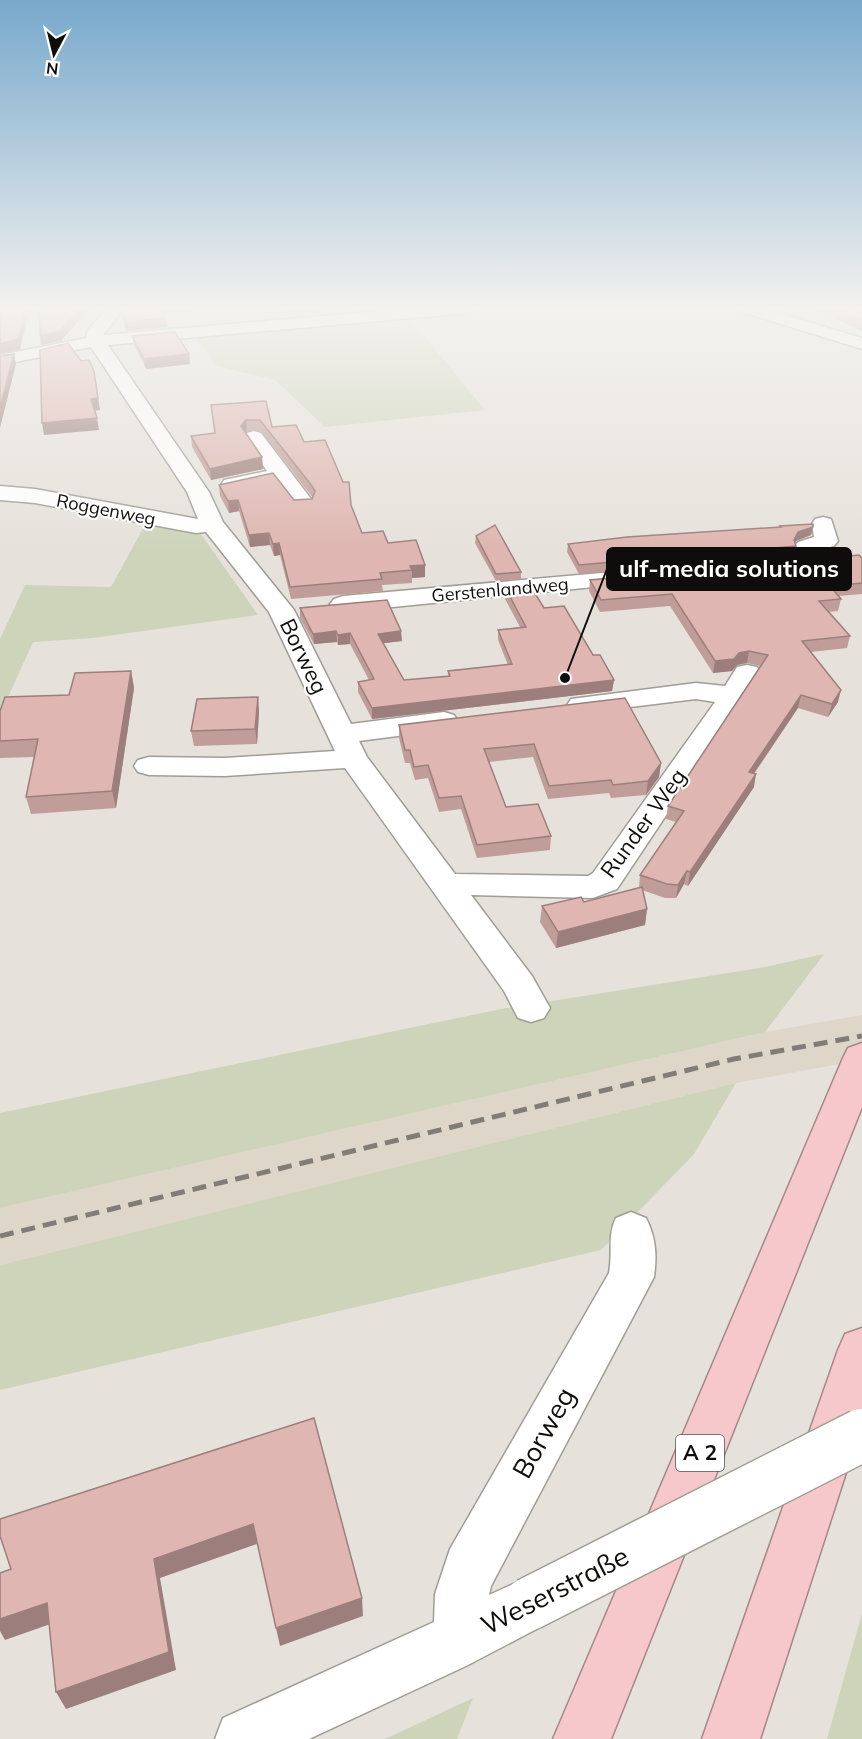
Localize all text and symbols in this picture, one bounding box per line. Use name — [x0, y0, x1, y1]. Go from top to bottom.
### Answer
north arrow — [24, 24, 84, 84]
text: N — [45, 58, 59, 80]
street label: Roggenweg — [54, 489, 158, 530]
callout: ulf-media solutions — [607, 548, 851, 590]
text: ulf-media solutions — [619, 553, 839, 583]
street label: Gerstenlandweg — [431, 572, 569, 607]
street label: Borweg — [274, 614, 334, 698]
street label: Runder Weg — [594, 763, 692, 883]
street label: Borweg — [504, 1381, 582, 1484]
road number: A 2 — [676, 1435, 724, 1471]
street label: Weserstraße — [475, 1538, 634, 1642]

